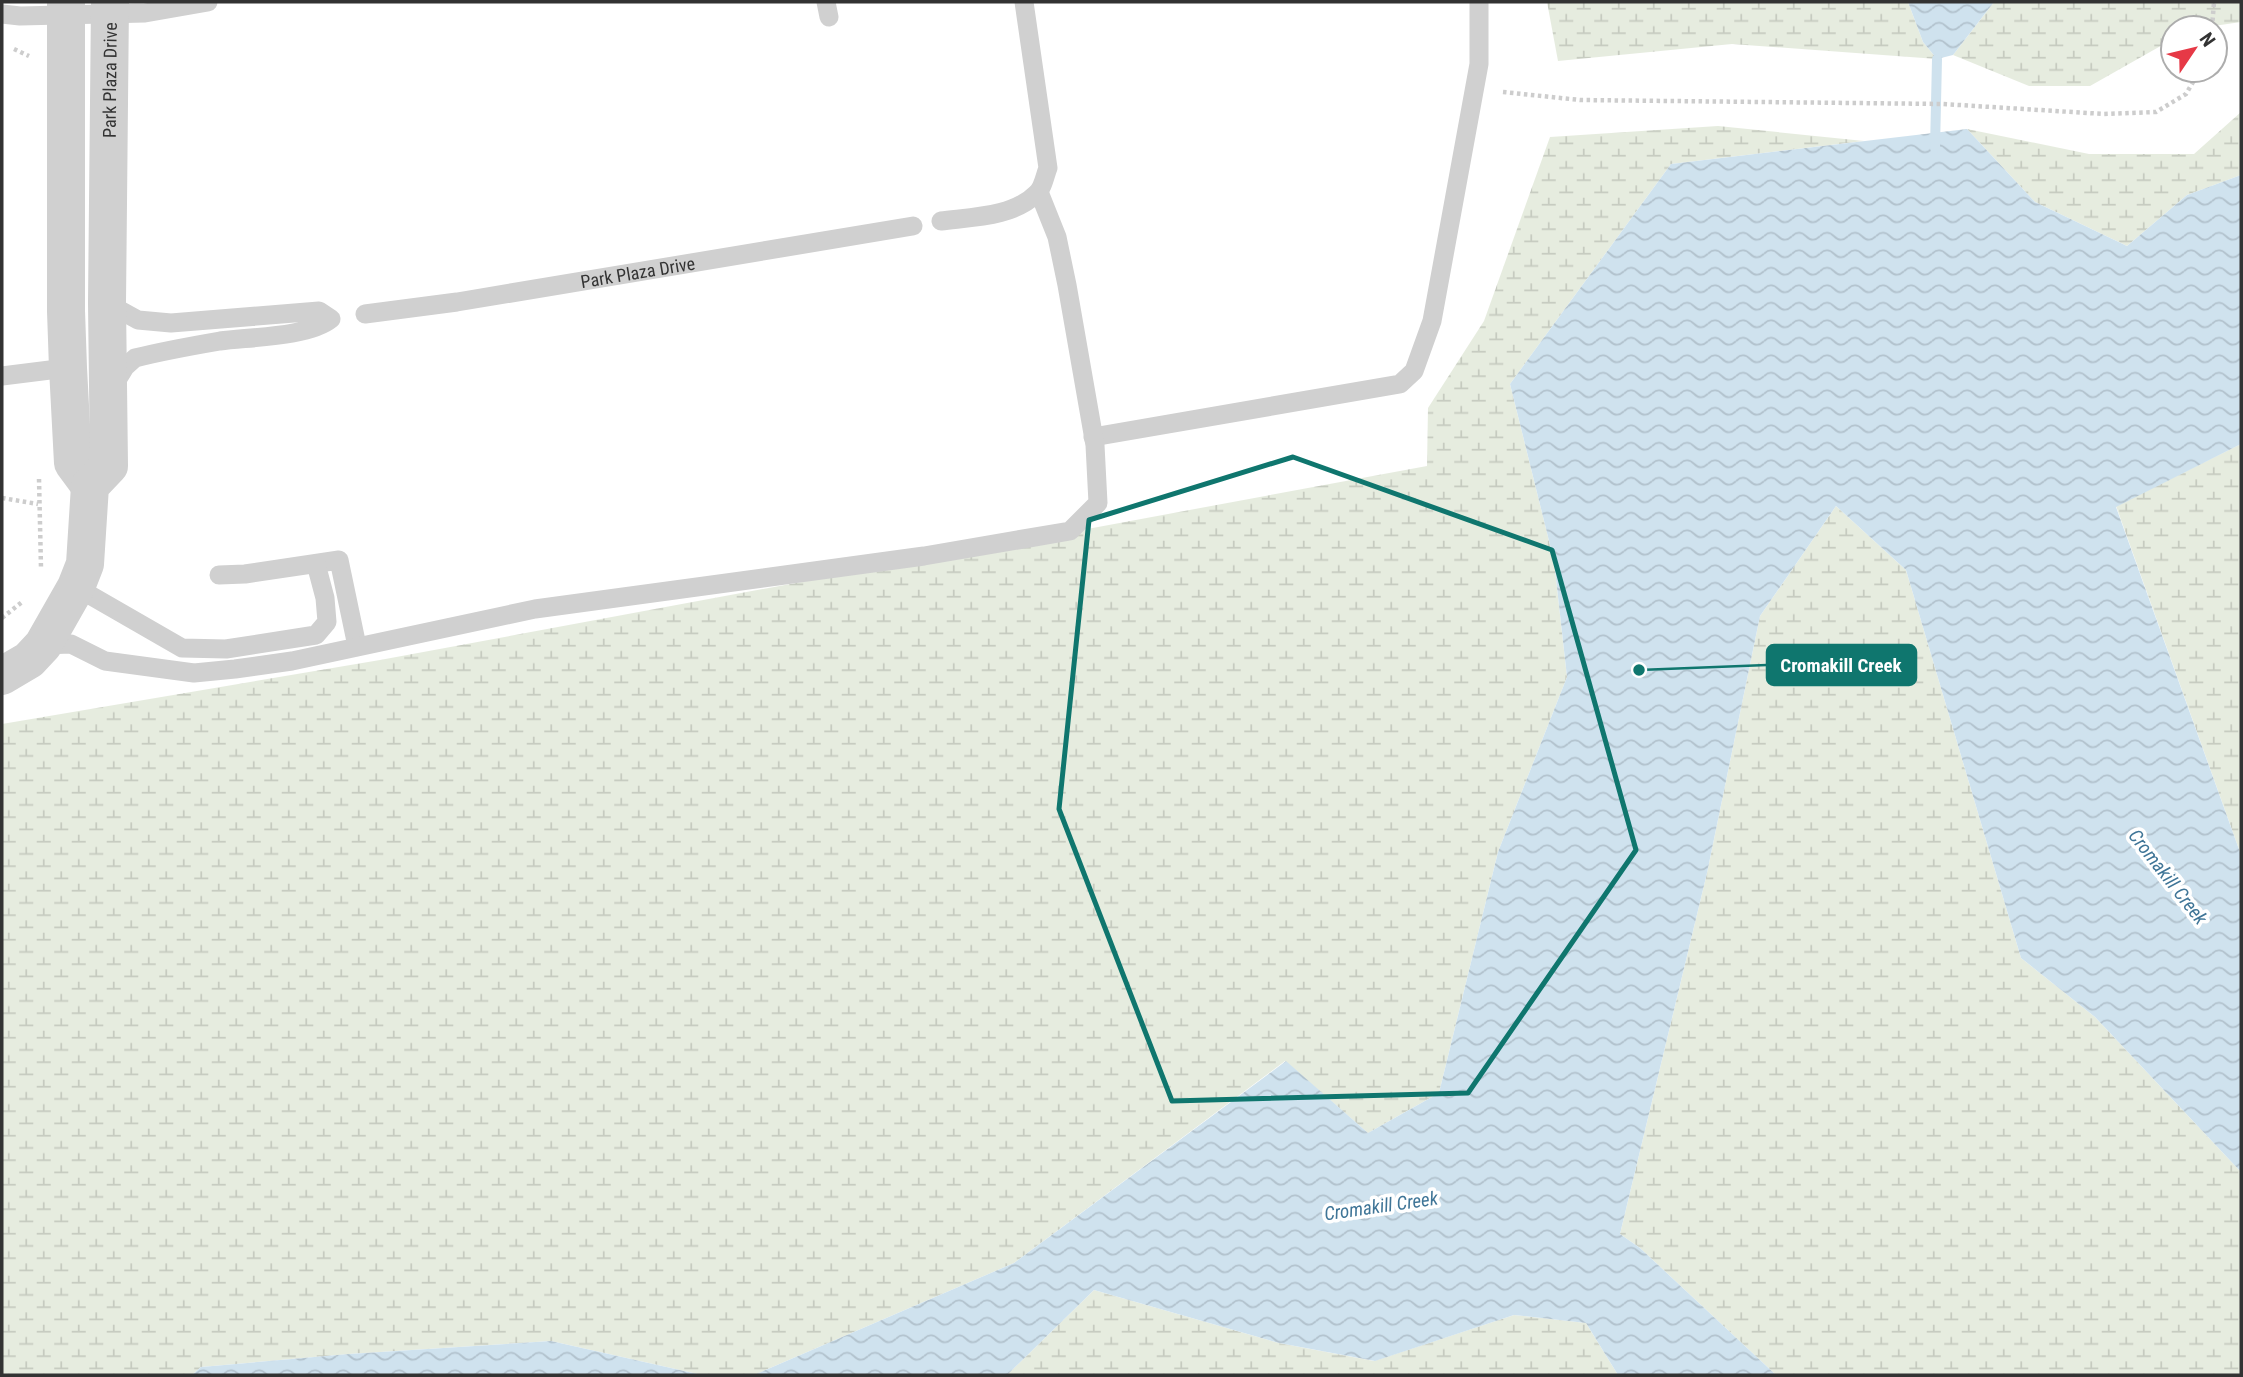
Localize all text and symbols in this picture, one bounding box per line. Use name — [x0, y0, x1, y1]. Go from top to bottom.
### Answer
north arrow — [2159, 14, 2229, 84]
street label: Park Plaza Drive — [98, 22, 120, 138]
text: N — [2195, 28, 2220, 51]
street label: Park Plaza Drive — [579, 252, 696, 292]
callout: Cromakill Creek — [1767, 645, 1916, 685]
text: Cromakill Creek — [1780, 654, 1903, 677]
water label: Cromakill Creek — [2124, 825, 2213, 930]
water label: Cromakill Creek — [1323, 1187, 1440, 1225]

